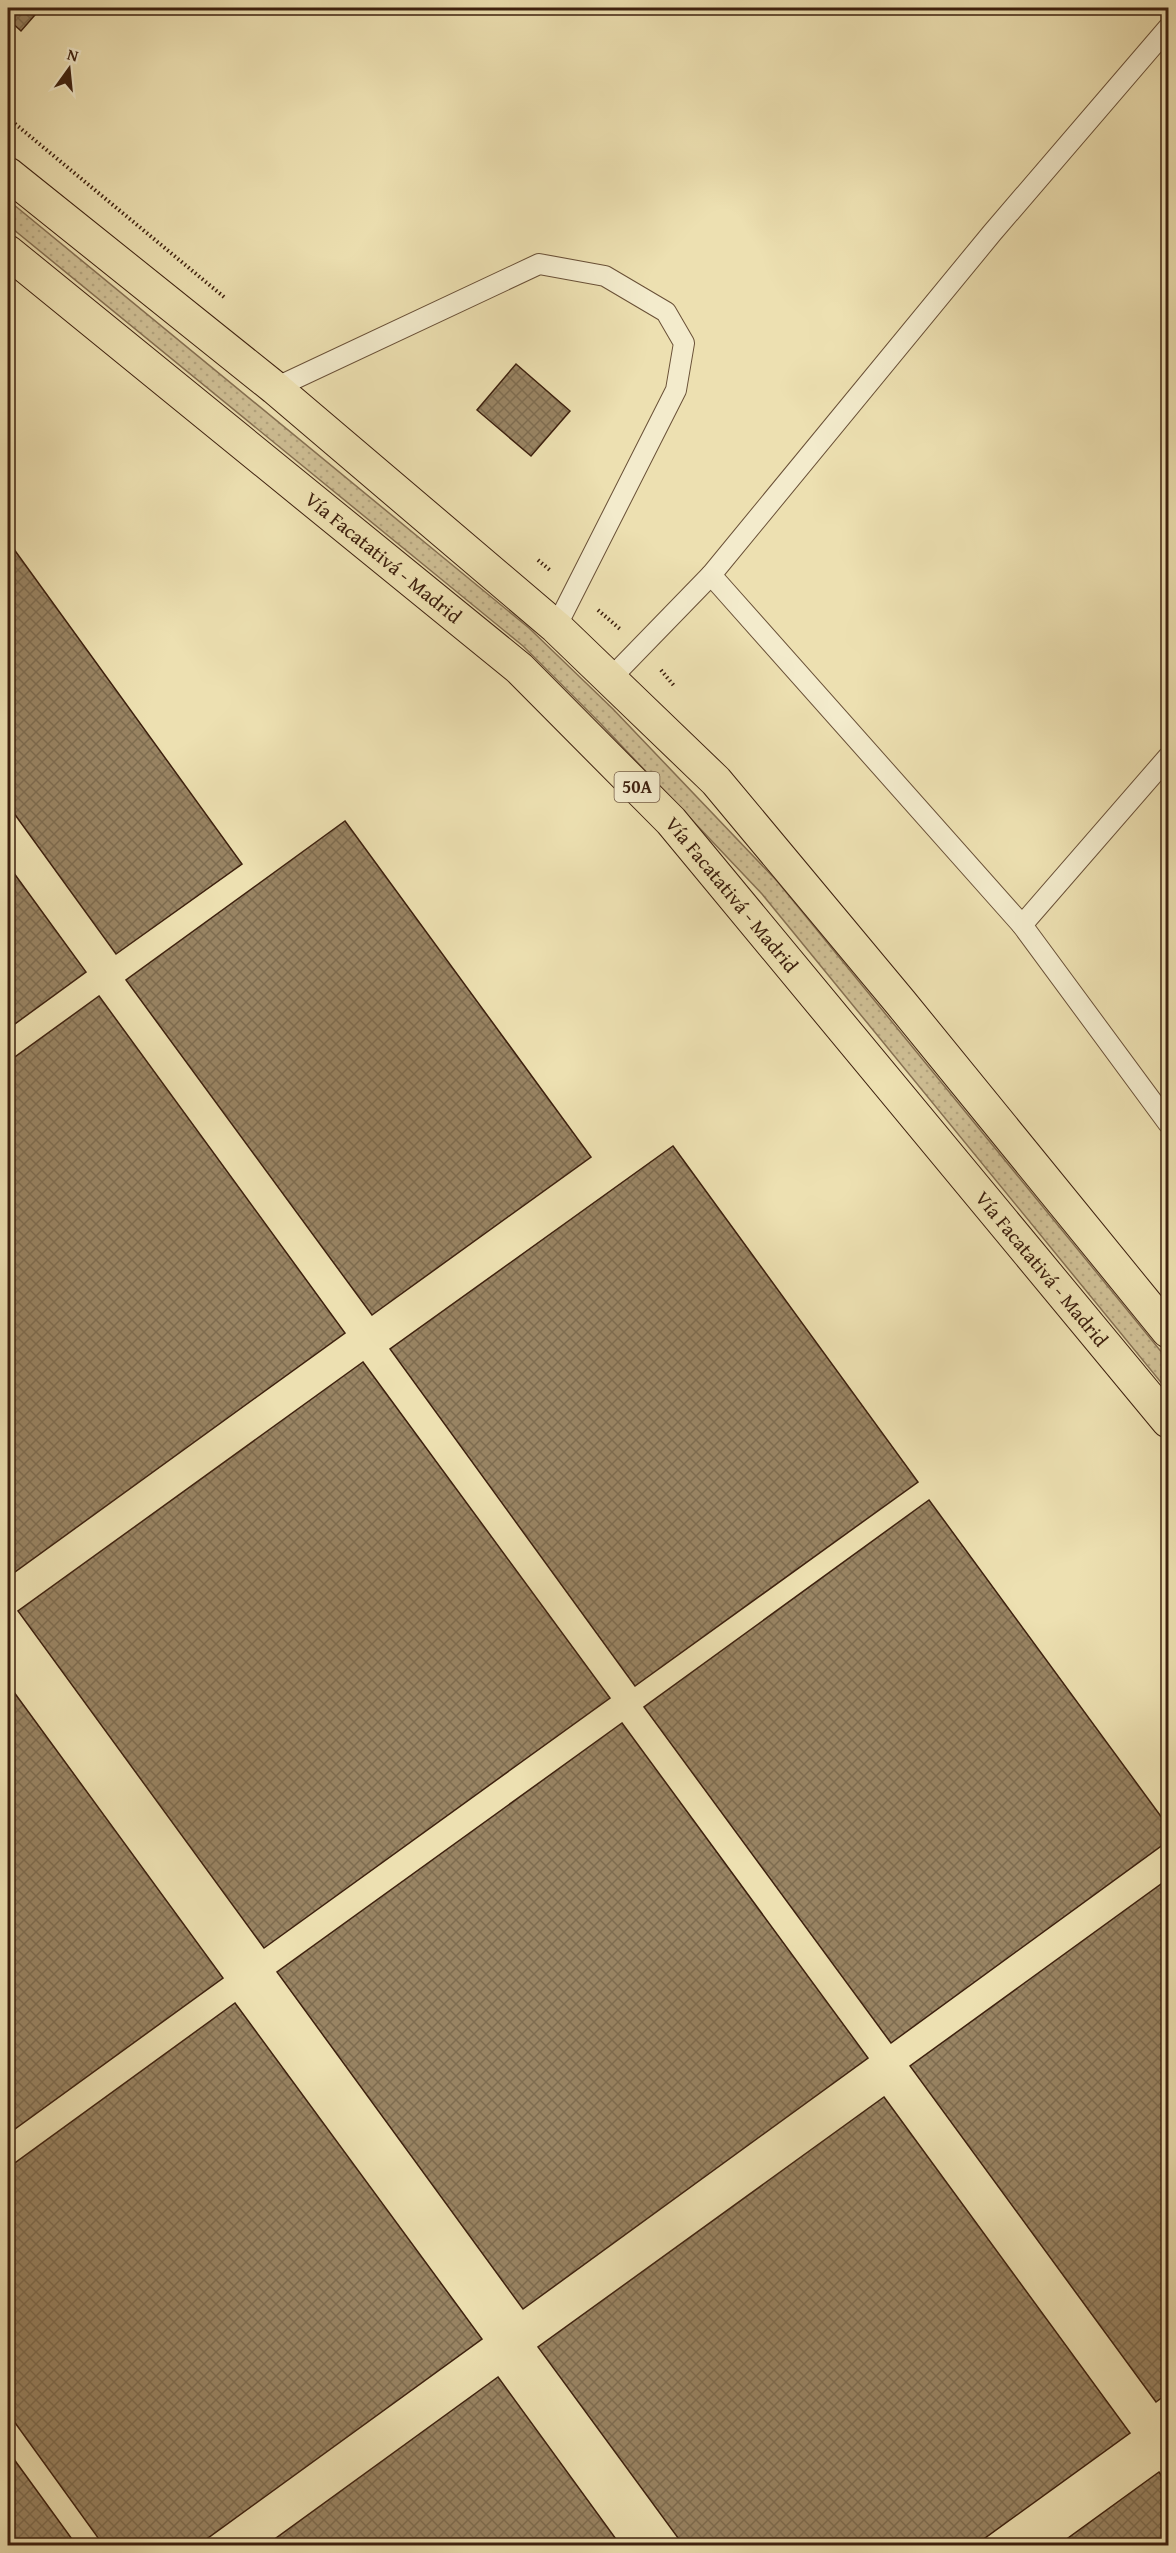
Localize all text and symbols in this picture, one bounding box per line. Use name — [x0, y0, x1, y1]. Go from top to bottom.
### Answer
north arrow — [39, 39, 99, 99]
text: N — [65, 42, 81, 68]
street label: Vía Facatativá - Madrid — [299, 484, 469, 630]
road number: 50A — [614, 772, 660, 802]
street label: Vía Facatativá - Madrid — [659, 810, 806, 979]
street label: Vía Facatativá - Madrid — [969, 1184, 1116, 1353]

